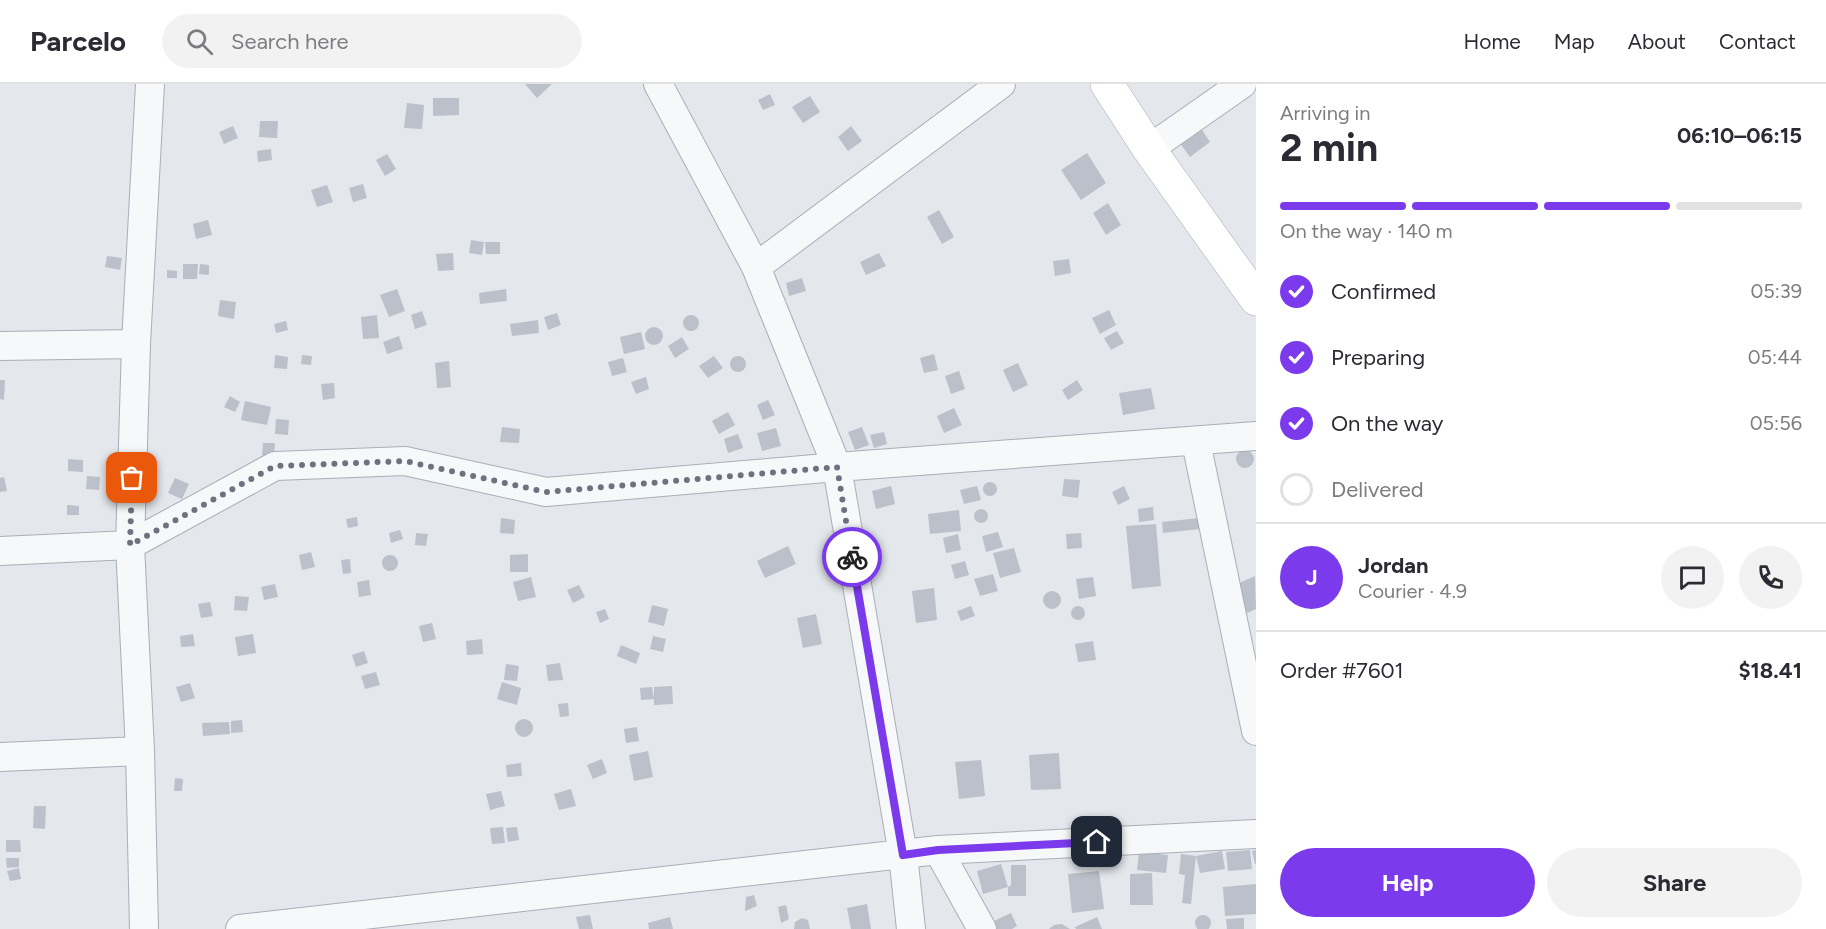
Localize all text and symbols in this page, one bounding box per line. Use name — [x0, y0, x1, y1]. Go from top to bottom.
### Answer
search box — [162, 14, 582, 68]
text: Parcelo — [30, 24, 126, 58]
icon: search — [183, 25, 216, 58]
text: Search here — [231, 28, 349, 55]
text: Home — [1464, 29, 1521, 54]
text: Map — [1554, 29, 1595, 54]
text: About — [1628, 29, 1686, 54]
text: Contact — [1719, 29, 1796, 54]
text: Arriving in — [1280, 101, 1370, 125]
text: 06:10–06:15 — [1677, 122, 1802, 149]
text: 2 min — [1280, 124, 1378, 171]
text: On the way · 140 m — [1280, 219, 1453, 243]
icon: check — [1280, 275, 1313, 308]
text: Confirmed — [1331, 278, 1436, 305]
text: 05:39 — [1750, 279, 1802, 303]
icon: check — [1280, 341, 1313, 374]
text: Preparing — [1331, 344, 1425, 371]
text: 05:44 — [1748, 345, 1802, 369]
icon: check — [1280, 407, 1313, 440]
text: On the way — [1331, 410, 1443, 437]
text: 05:56 — [1750, 411, 1802, 435]
pin — [106, 452, 157, 503]
icon: bag — [115, 461, 148, 494]
text: Delivered — [1331, 476, 1424, 503]
courier — [822, 527, 882, 587]
icon: bike — [836, 541, 869, 574]
button: chat — [1661, 546, 1724, 609]
button: phone — [1739, 546, 1802, 609]
text: Jordan — [1358, 552, 1429, 579]
text: J — [1305, 564, 1318, 591]
text: Courier · 4.9 — [1358, 579, 1467, 603]
text: Order #7601 — [1280, 657, 1404, 684]
text: $18.41 — [1738, 657, 1802, 684]
pin — [1071, 816, 1122, 867]
icon: home — [1080, 825, 1113, 858]
button: Help — [1280, 848, 1535, 917]
button: Share — [1547, 848, 1802, 917]

